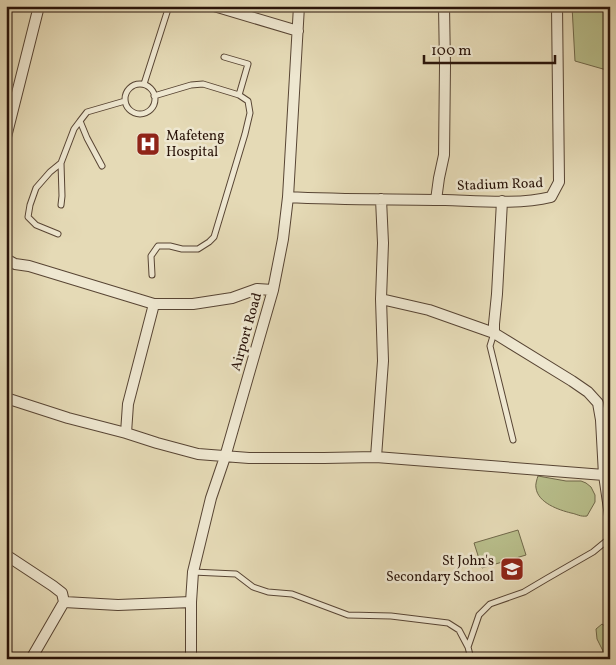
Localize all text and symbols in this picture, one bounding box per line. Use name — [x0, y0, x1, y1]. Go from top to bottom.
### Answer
scale bar — [424, 32, 555, 64]
text: 100 m — [431, 41, 471, 62]
place label: Mafeteng Hospital — [166, 127, 224, 162]
hospital icon: Mafeteng Hospital — [135, 131, 161, 157]
street label: Stadium Road — [456, 174, 544, 196]
street label: Airport Road — [227, 291, 267, 373]
place label: St John's Secondary School — [386, 552, 494, 587]
school or university icon: St John's Secondary School — [499, 556, 525, 582]

